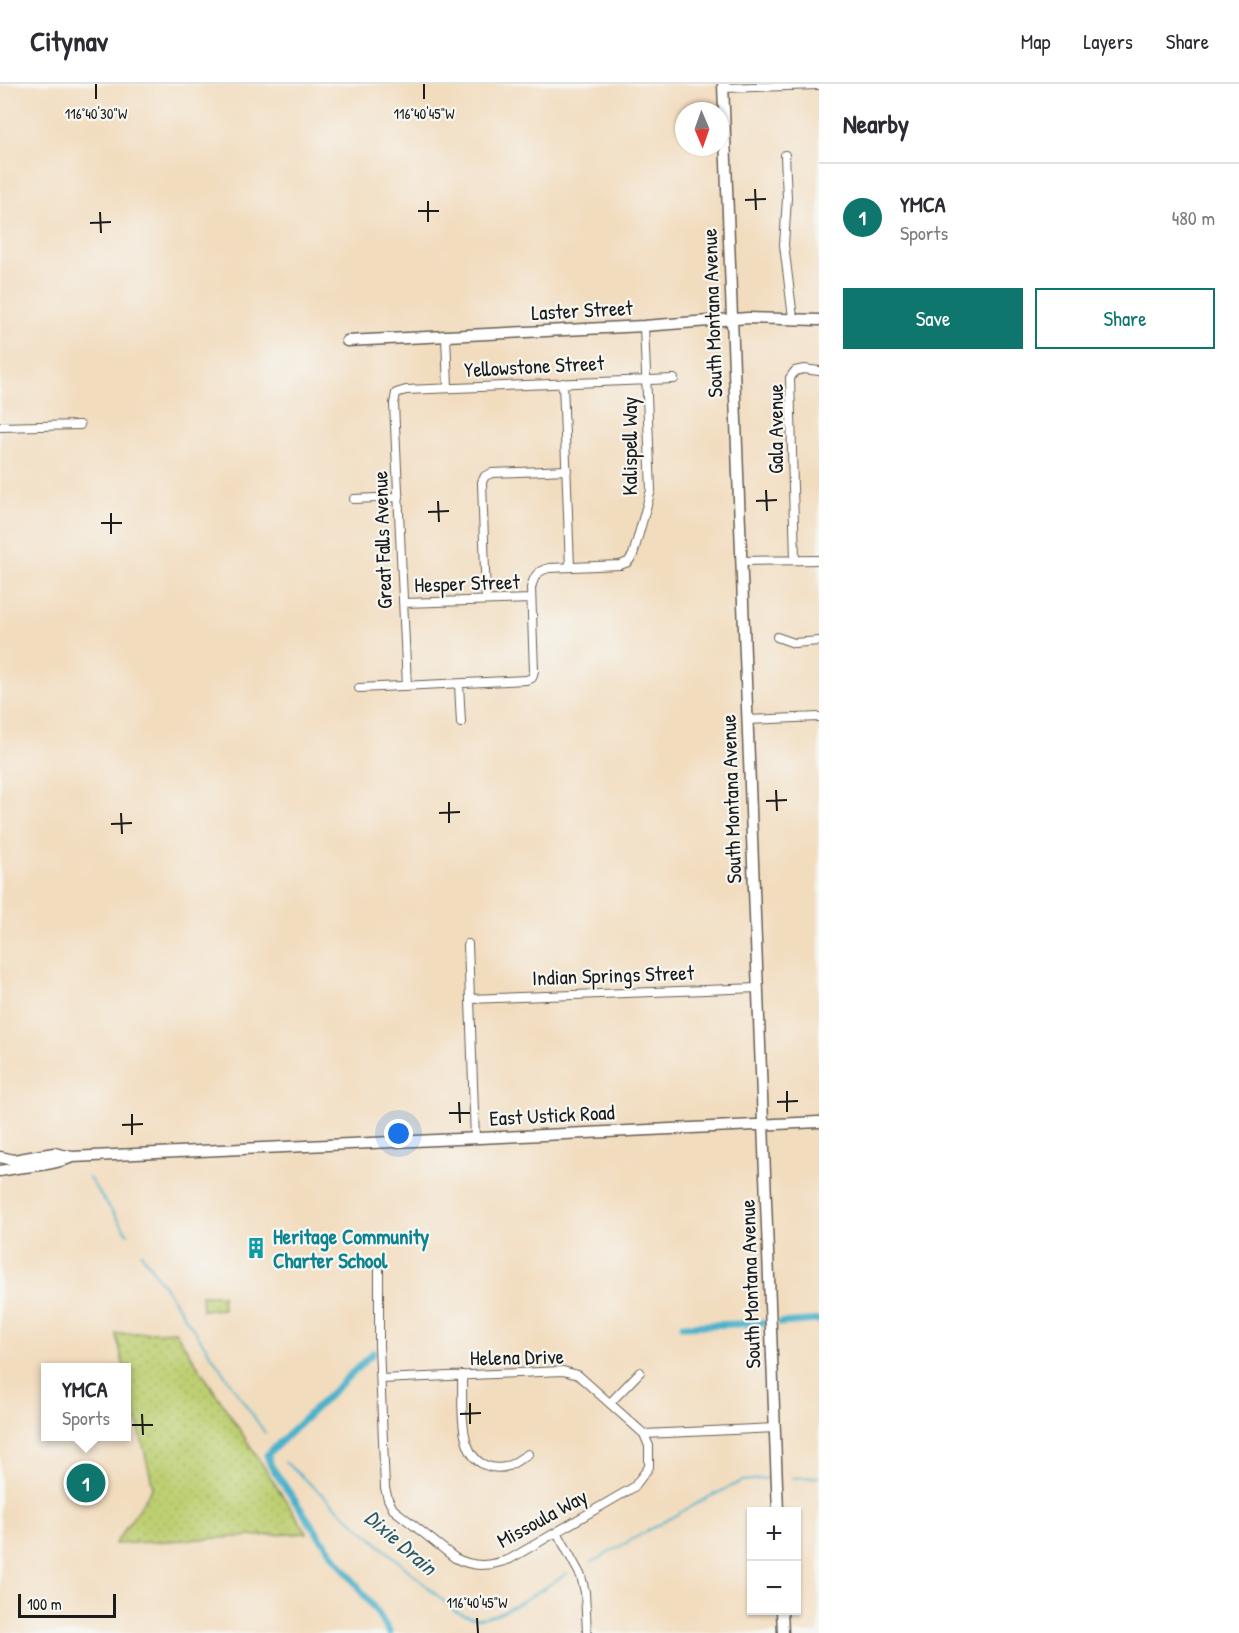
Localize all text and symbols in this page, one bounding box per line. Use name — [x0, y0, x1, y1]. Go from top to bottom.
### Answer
text: Citynav — [30, 22, 108, 60]
text: Map — [1021, 27, 1050, 56]
text: Layers — [1083, 27, 1133, 56]
text: Share — [1166, 27, 1209, 56]
north arrow — [675, 102, 729, 156]
text: 116°40'30"W — [65, 103, 128, 124]
text: 116°40'45"W — [394, 103, 455, 124]
text: Nearby — [843, 106, 909, 141]
text: YMCA — [900, 189, 946, 219]
text: 1 — [859, 204, 866, 231]
text: 480 m — [1172, 204, 1215, 231]
text: Sports — [900, 219, 948, 246]
street label: South Montana Avenue — [695, 228, 729, 398]
button: Save — [843, 288, 1023, 349]
button: Share — [1035, 288, 1215, 349]
street label: Laster Street — [531, 293, 634, 327]
street label: Yellowstone Street — [463, 348, 606, 384]
street label: Gala Avenue — [761, 384, 790, 474]
street label: Kalispell Way — [615, 396, 644, 495]
street label: Great Falls Avenue — [365, 470, 399, 610]
street label: Hesper Street — [414, 567, 521, 599]
street label: South Montana Avenue — [714, 714, 748, 884]
street label: Indian Springs Street — [532, 958, 695, 992]
street label: East Ustick Road — [489, 1097, 615, 1133]
your location — [384, 1119, 413, 1148]
street label: South Montana Avenue — [733, 1199, 767, 1369]
place label: Heritage Community Charter School — [273, 1222, 429, 1275]
building icon: Heritage Community Charter School — [244, 1236, 268, 1260]
street label: Helena Drive — [470, 1342, 564, 1372]
popup — [41, 1363, 131, 1441]
text: YMCA — [62, 1374, 108, 1404]
text: Sports — [62, 1404, 110, 1431]
pin: 1 — [66, 1460, 106, 1506]
street label: Missoula Way — [492, 1481, 592, 1555]
water label: Dixie Drain — [359, 1502, 445, 1583]
map controls — [747, 1507, 801, 1615]
button: + — [747, 1507, 801, 1561]
button: − — [747, 1561, 801, 1615]
scale bar — [18, 1591, 116, 1618]
text: 116°40'45"W — [447, 1592, 508, 1613]
text: 100 m — [27, 1593, 62, 1615]

